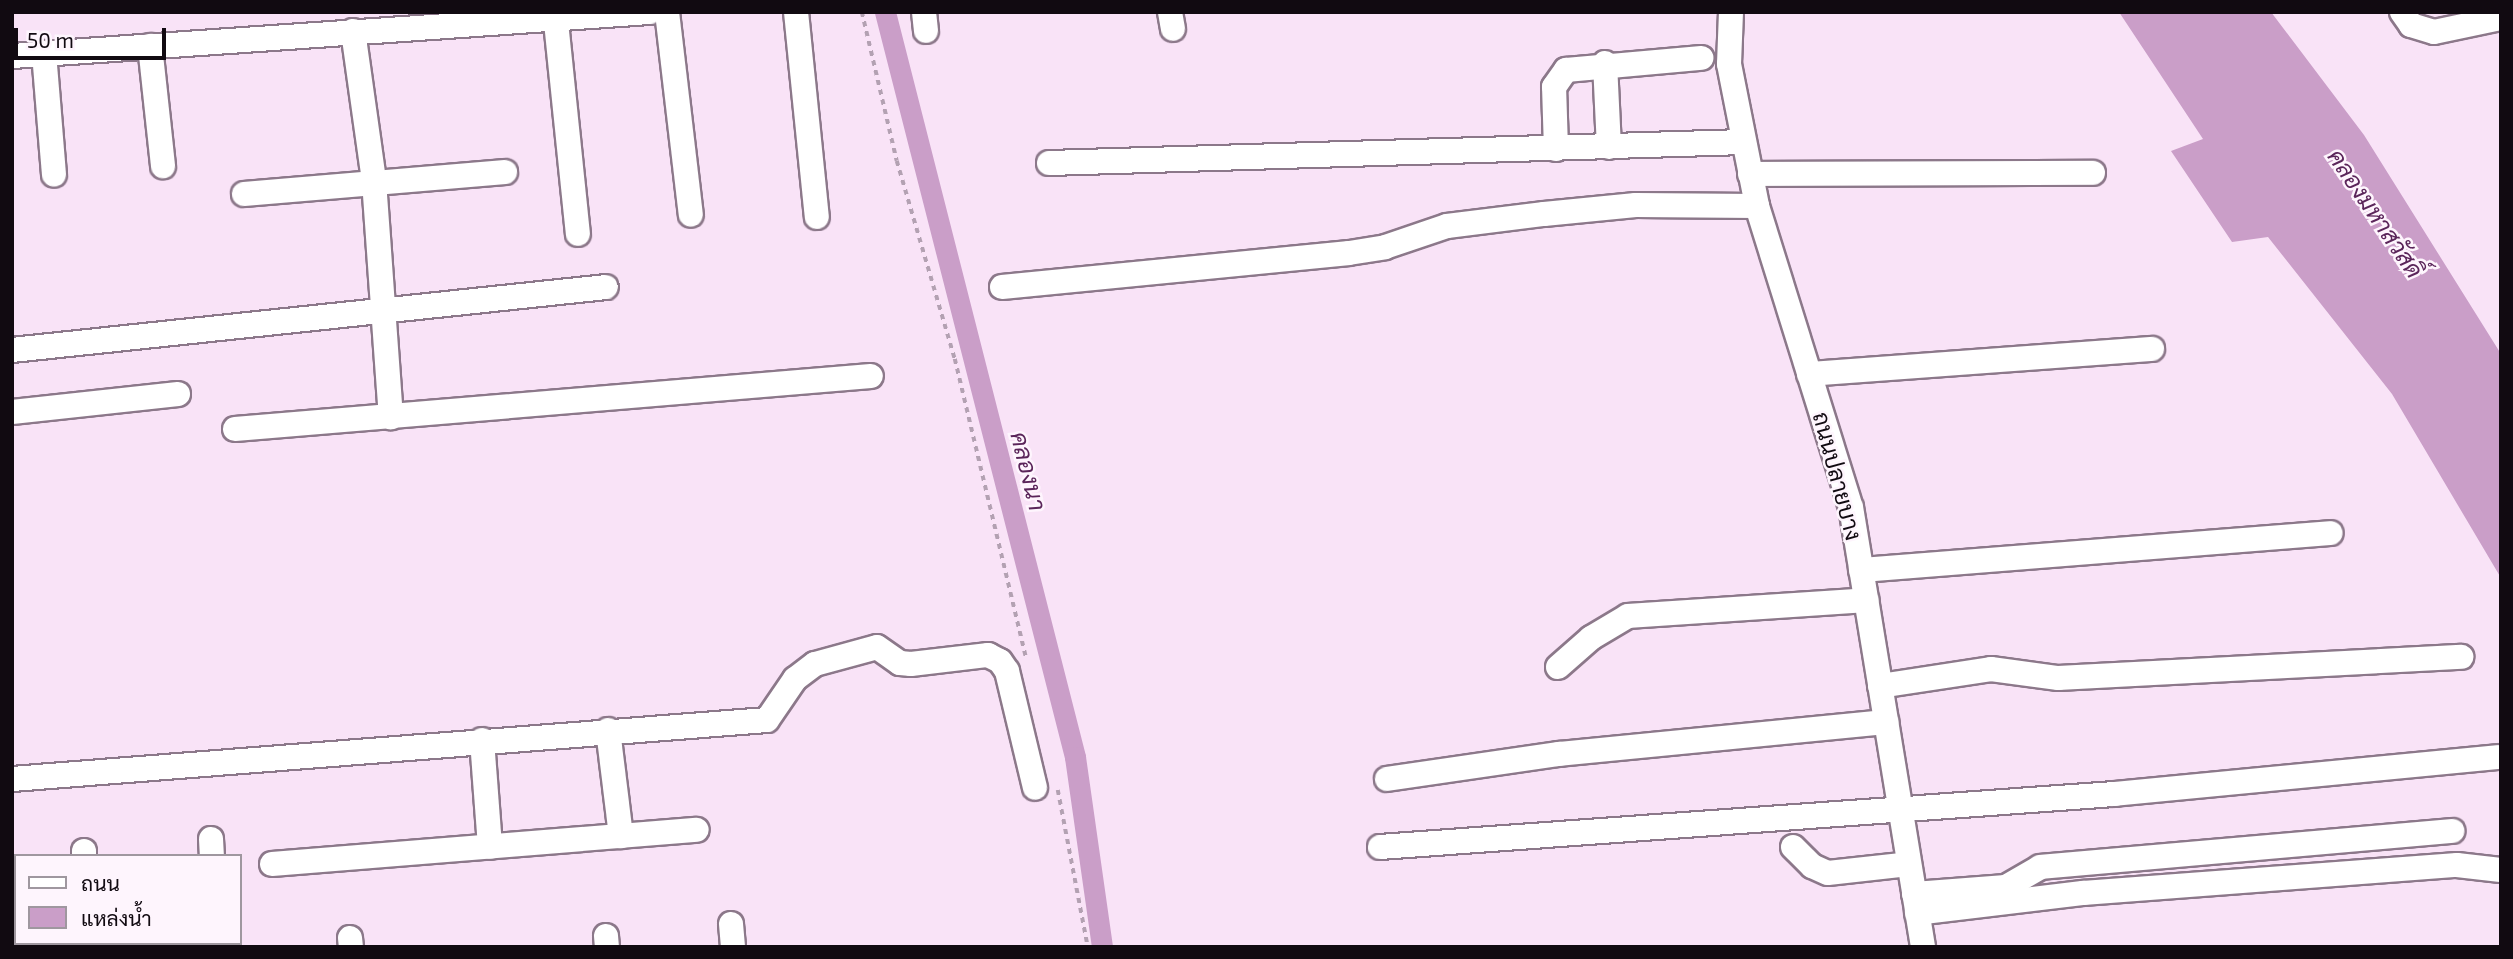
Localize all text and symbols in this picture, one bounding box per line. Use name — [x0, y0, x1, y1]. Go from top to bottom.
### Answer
scale bar — [18, 14, 170, 58]
text: 50 m — [27, 27, 74, 52]
water label: คลองมหาสวัสดิ์ — [2322, 143, 2430, 283]
street label: ถนนปลายบาง — [1808, 409, 1868, 543]
water label: คลองนา — [1005, 429, 1053, 513]
legend — [14, 854, 242, 945]
text: ถนน — [81, 870, 120, 895]
text: แหล่งน้ำ — [81, 905, 152, 930]

